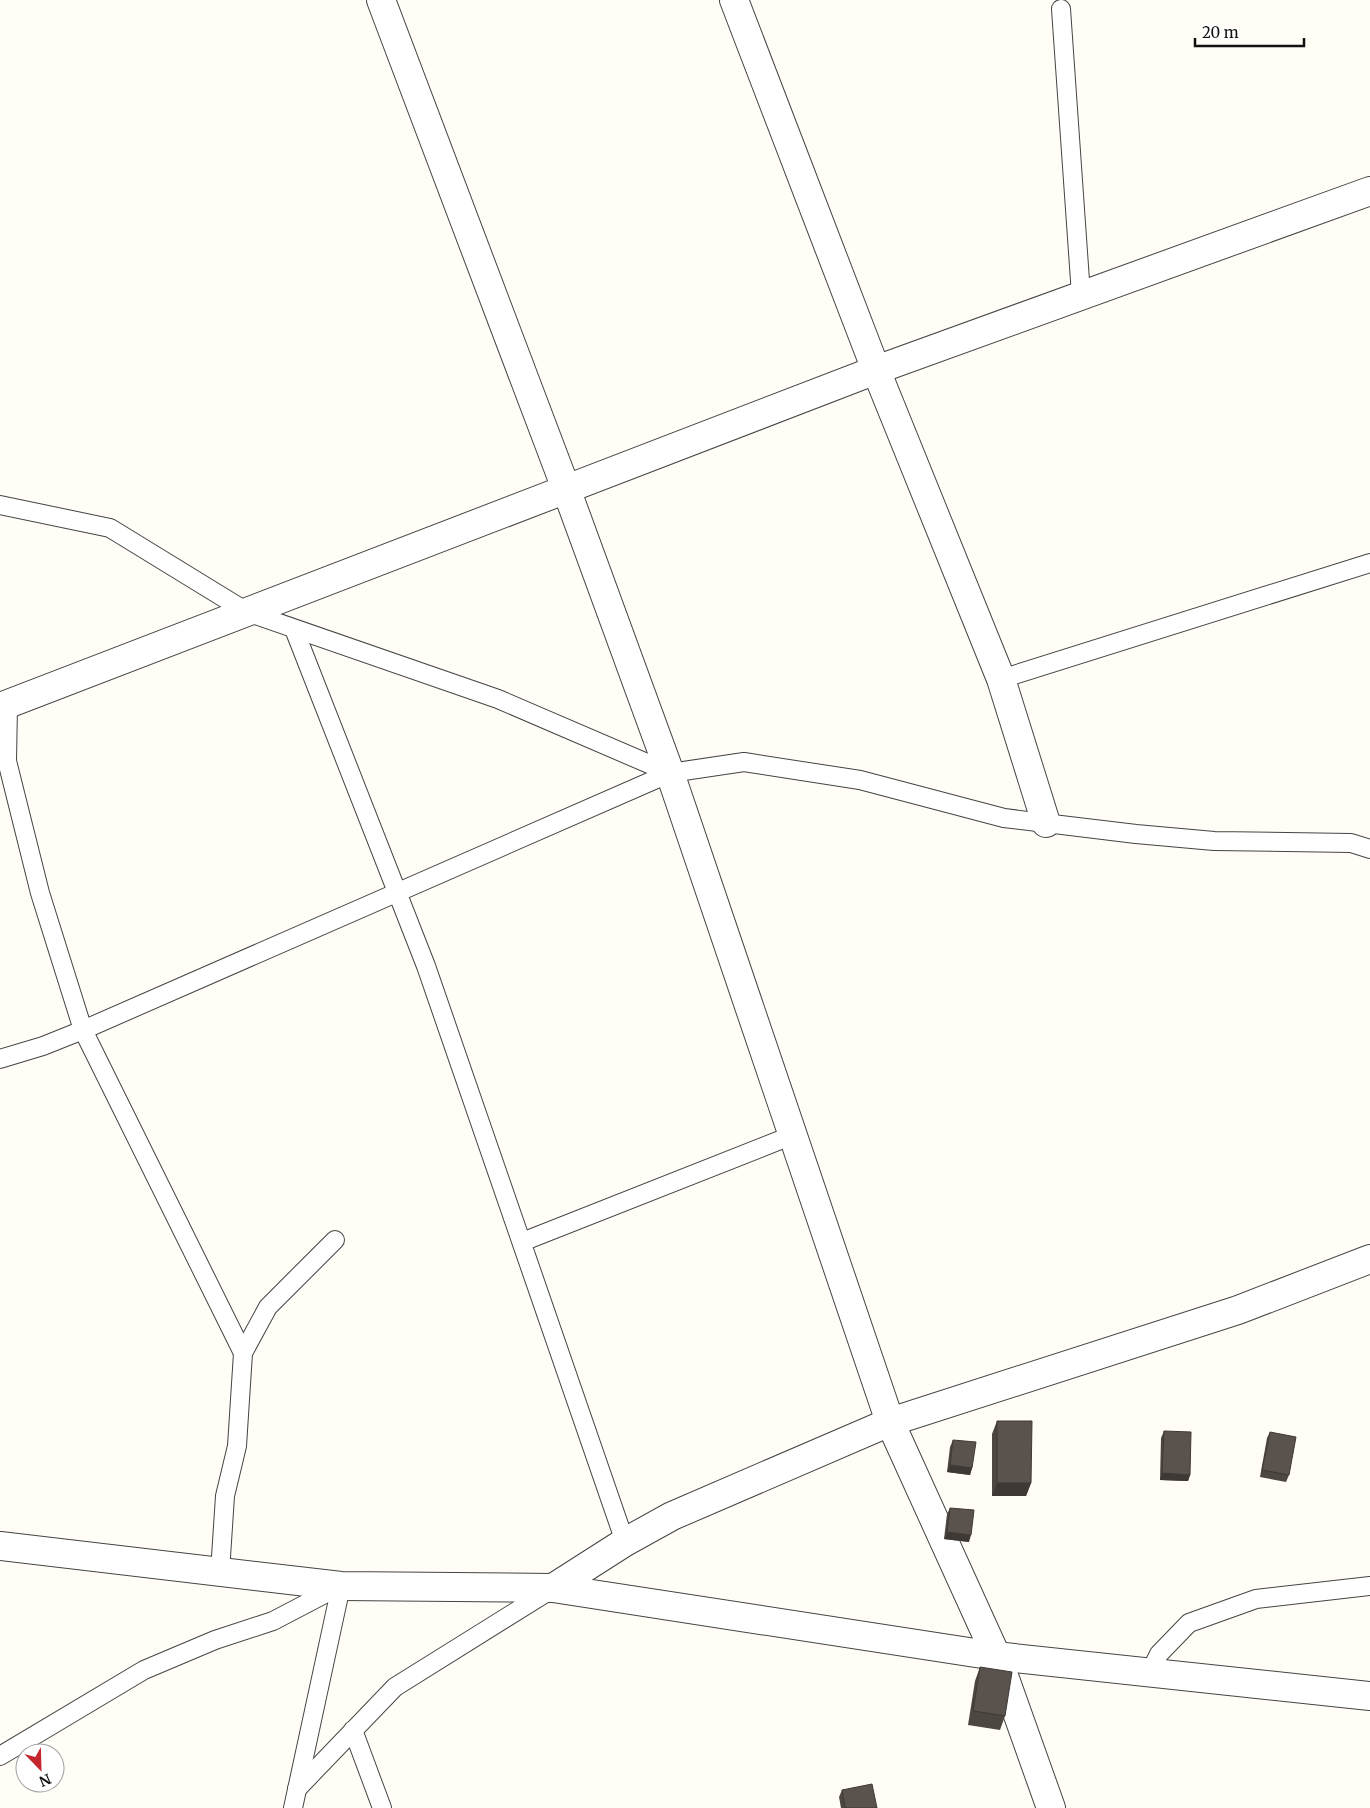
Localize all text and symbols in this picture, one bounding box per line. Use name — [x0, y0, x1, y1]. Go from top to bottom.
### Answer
scale bar — [1195, 15, 1304, 47]
text: 20 m — [1202, 23, 1239, 42]
north arrow — [15, 1743, 65, 1793]
text: N — [36, 1770, 54, 1790]

